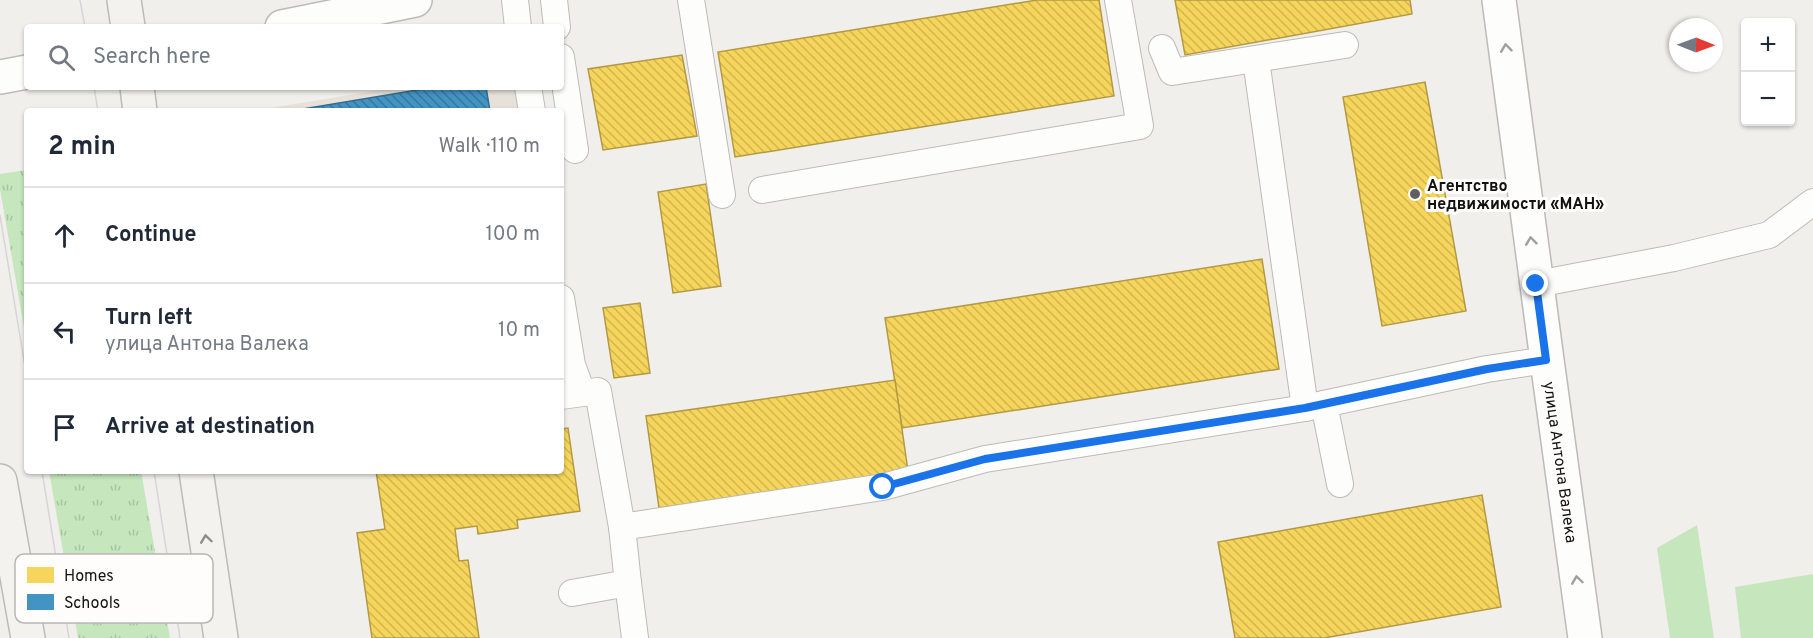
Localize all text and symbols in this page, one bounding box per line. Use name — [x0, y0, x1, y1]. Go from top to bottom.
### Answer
north arrow — [1669, 18, 1723, 72]
map controls — [1741, 18, 1795, 126]
button: + — [1741, 18, 1795, 72]
search box — [24, 24, 564, 90]
icon: search — [45, 41, 78, 74]
one-way arrow — [1500, 43, 1512, 52]
text: Search here — [93, 44, 211, 71]
button: − — [1741, 72, 1795, 126]
text: 2 min — [48, 131, 116, 164]
text: Walk · 110 m — [439, 134, 540, 160]
place label: Агентство недвижимости «МАН» — [1427, 177, 1604, 215]
marker: Агентство недвижимости «МАН» — [1408, 187, 1422, 201]
icon: ahead — [48, 219, 81, 252]
text: Continue — [105, 222, 196, 249]
text: 100 m — [485, 222, 540, 248]
one-way arrow — [1525, 237, 1538, 246]
route end — [1522, 270, 1548, 296]
text: Turn left — [105, 305, 193, 332]
icon: left — [48, 315, 81, 348]
text: 10 m — [498, 318, 540, 344]
text: улица Антона Валека — [105, 332, 309, 358]
street label: улица Антона Валека — [1538, 380, 1580, 544]
icon: arrive — [48, 411, 81, 444]
text: Arrive at destination — [105, 414, 315, 441]
route start — [869, 473, 895, 499]
one-way arrow — [201, 534, 213, 543]
legend — [15, 554, 213, 623]
text: Homes — [64, 567, 114, 587]
one-way arrow — [1572, 575, 1584, 585]
text: Schools — [64, 594, 120, 614]

